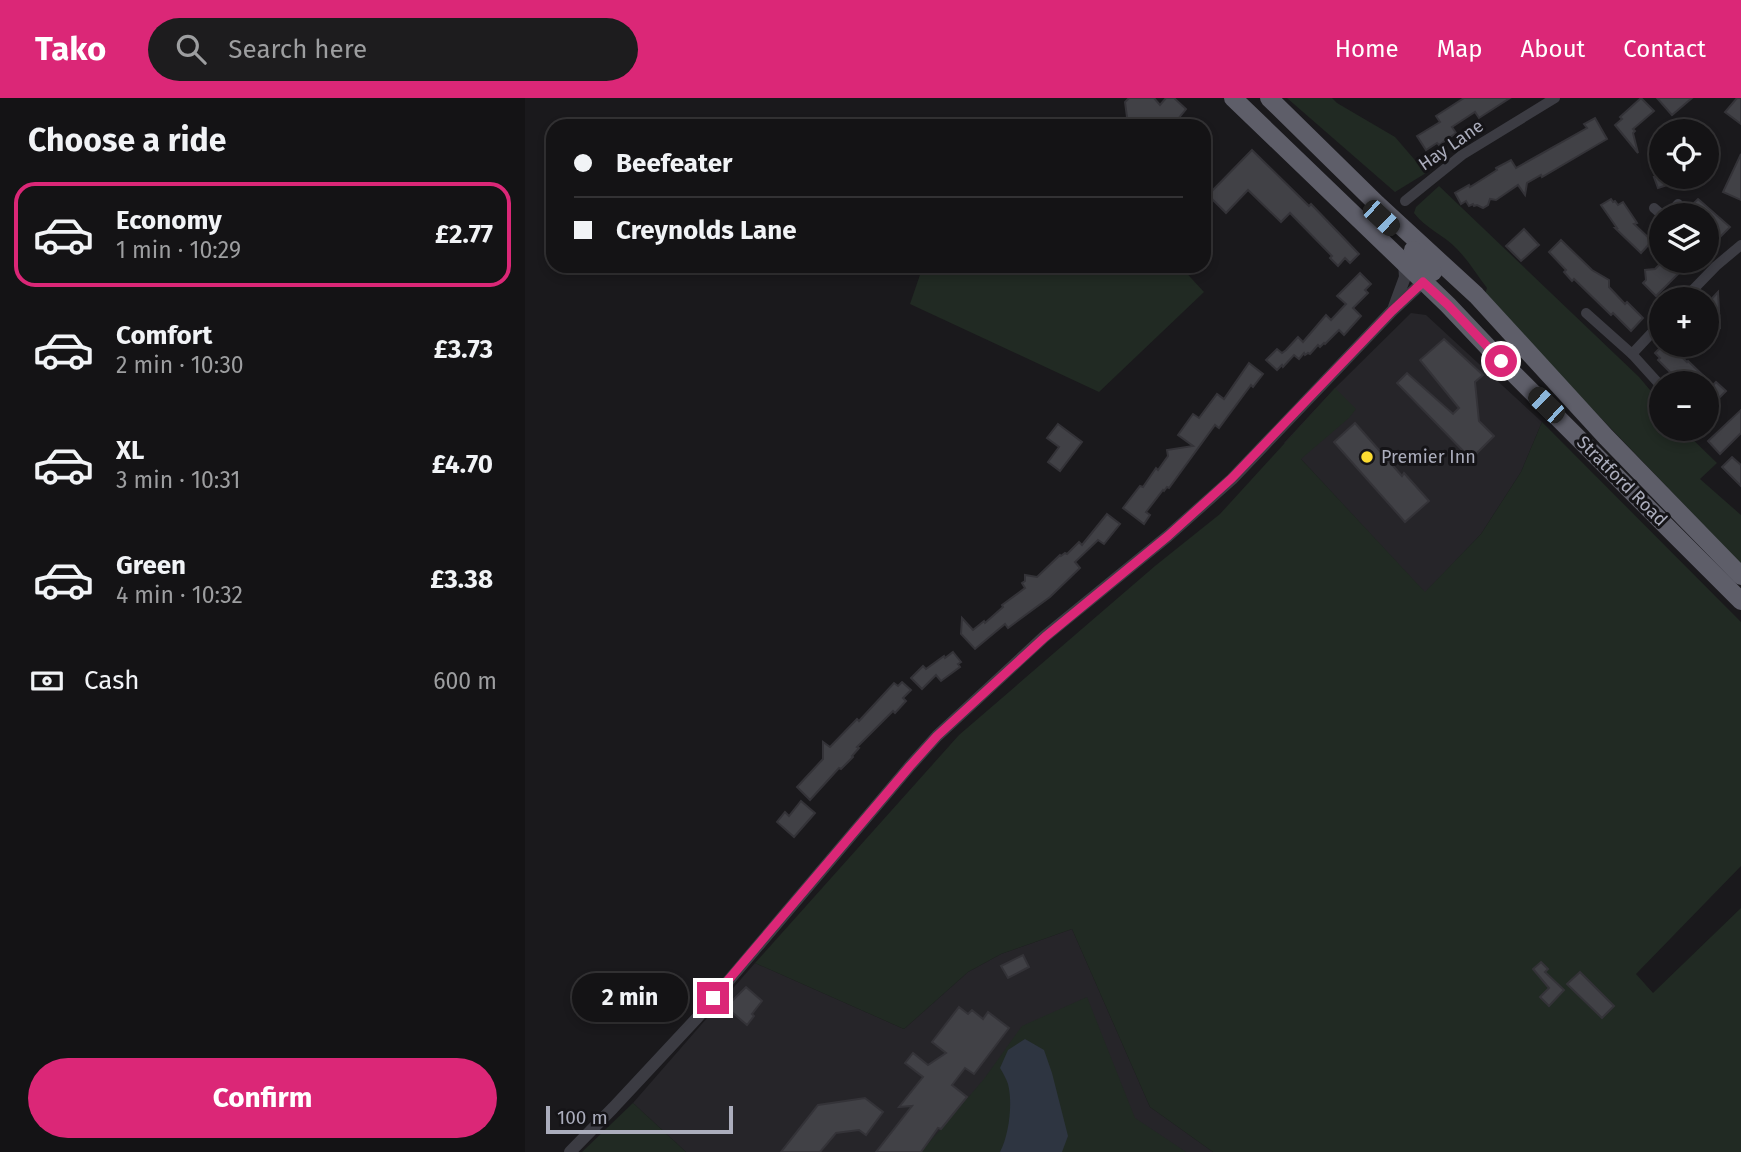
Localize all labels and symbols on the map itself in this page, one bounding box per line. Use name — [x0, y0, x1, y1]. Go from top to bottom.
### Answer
street label: Hay Lane — [1414, 115, 1488, 175]
car — [1359, 196, 1404, 240]
route start — [1485, 345, 1517, 377]
car — [1524, 383, 1569, 427]
street label: Stratford Road — [1572, 431, 1672, 531]
place label: Premier Inn — [1381, 446, 1476, 468]
marker: Premier Inn — [1359, 449, 1375, 465]
callout: 2 min — [573, 974, 689, 1023]
route end — [697, 982, 729, 1014]
scale bar — [546, 1103, 733, 1135]

